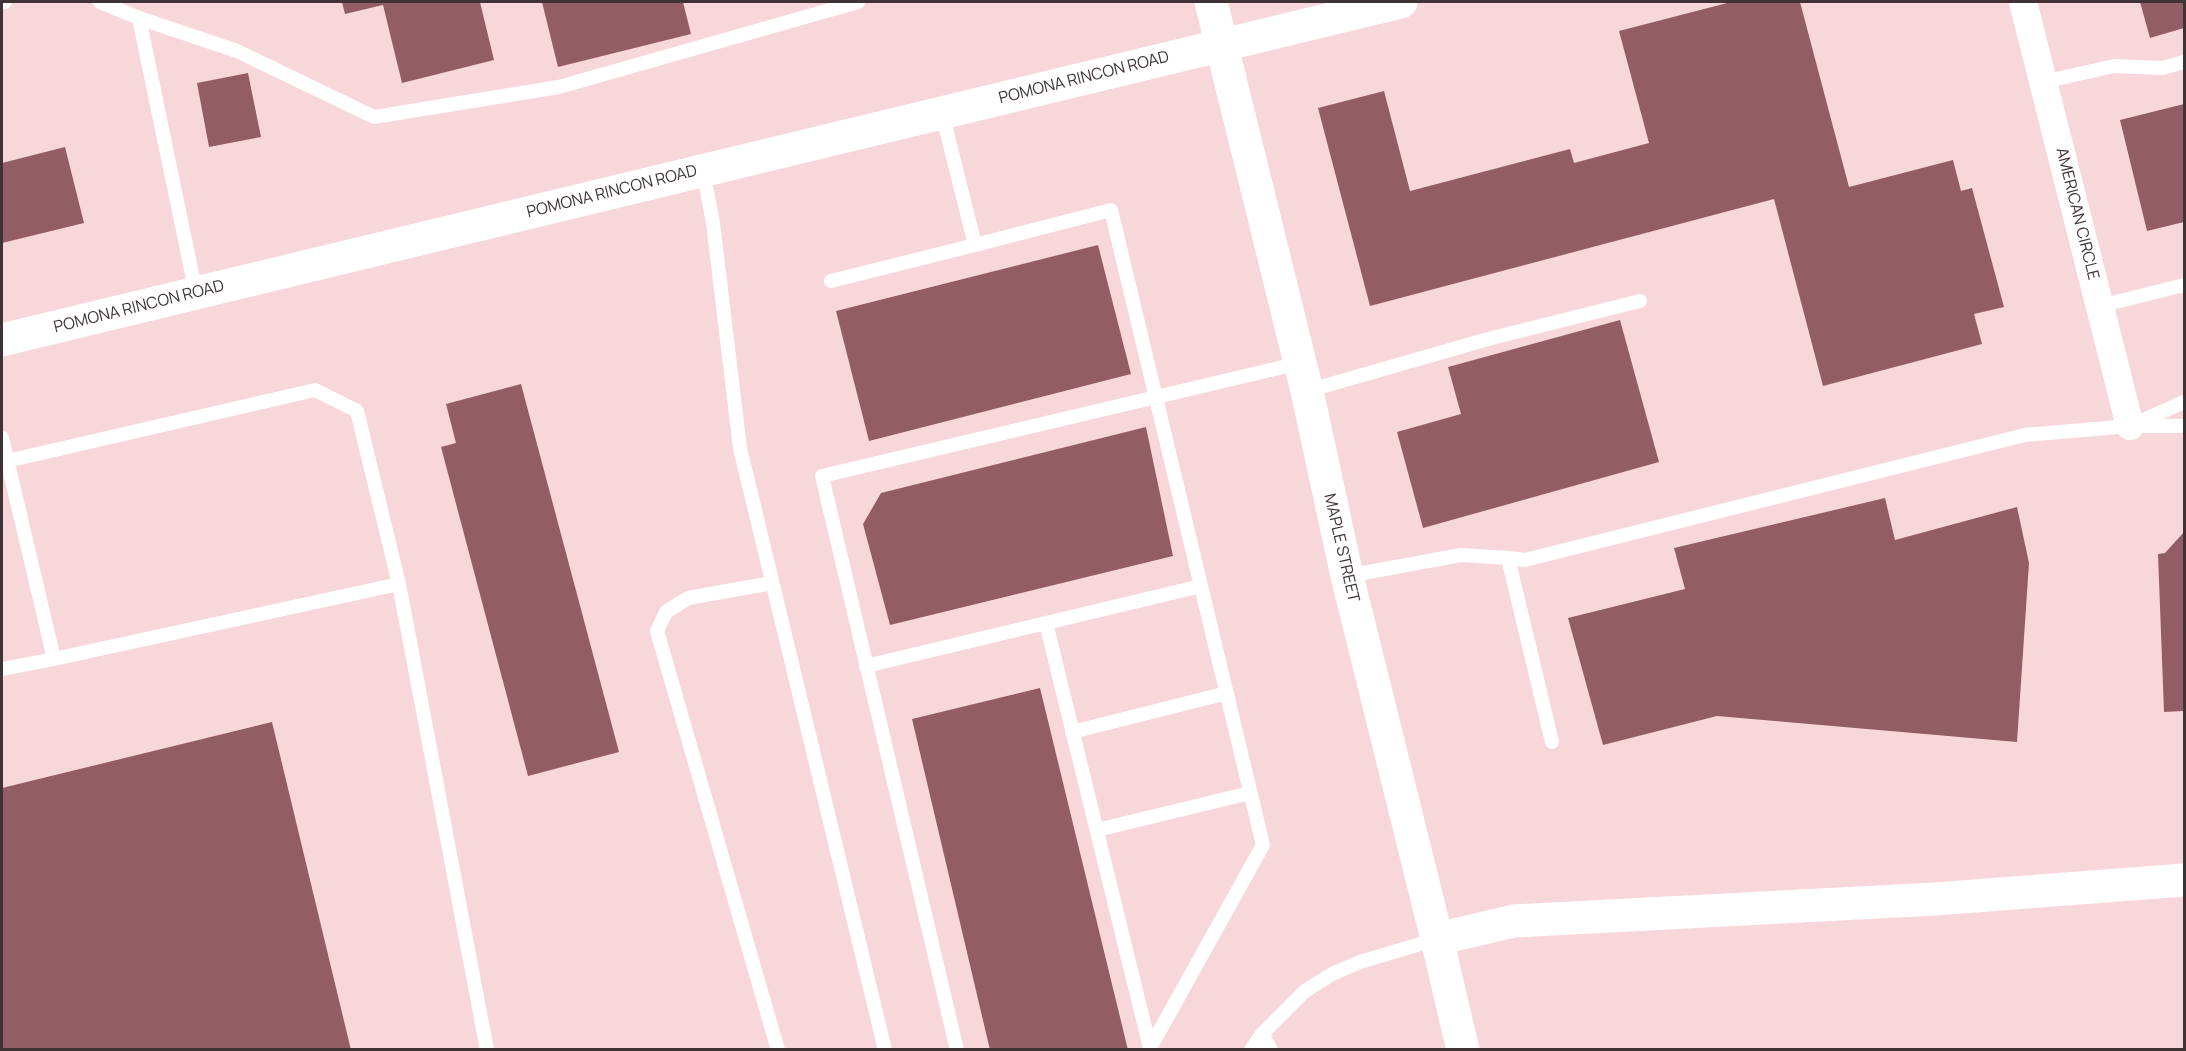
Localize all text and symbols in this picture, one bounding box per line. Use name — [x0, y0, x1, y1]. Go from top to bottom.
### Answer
street label: POMONA RINCON ROAD — [997, 48, 1171, 108]
street label: AMERICAN CIRCLE — [2051, 146, 2103, 282]
street label: POMONA RINCON ROAD — [525, 162, 699, 222]
street label: POMONA RINCON ROAD — [52, 277, 226, 337]
street label: MAPLE STREET — [1319, 492, 1363, 604]

